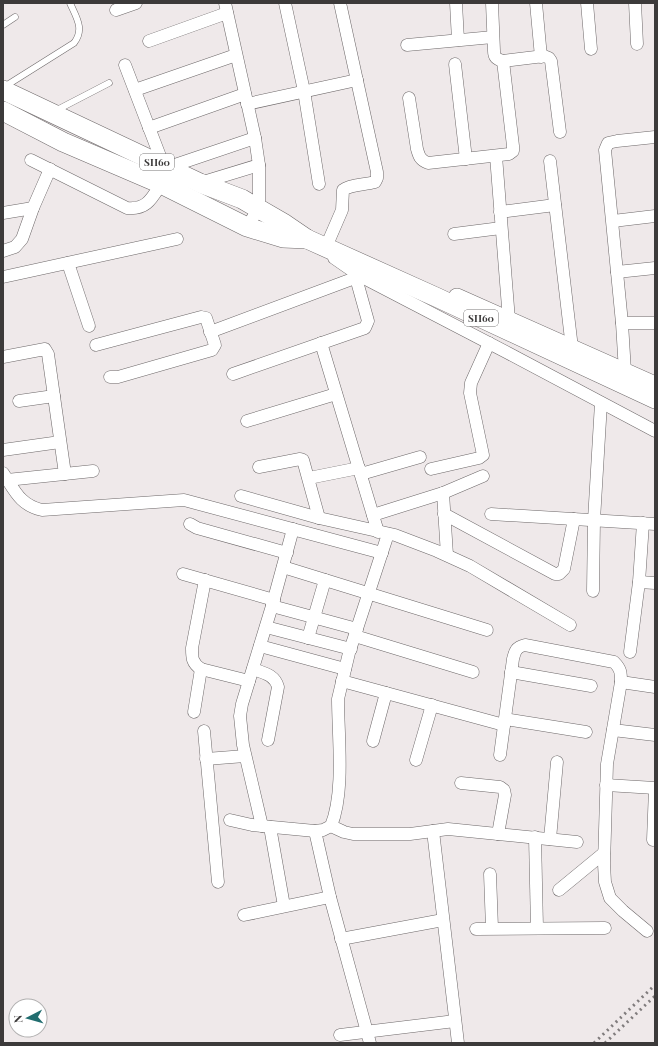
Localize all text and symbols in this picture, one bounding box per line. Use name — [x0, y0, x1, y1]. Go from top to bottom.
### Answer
road number: SH60 — [140, 154, 174, 170]
road number: SH60 — [464, 310, 498, 326]
north arrow — [8, 998, 48, 1038]
text: N — [10, 1014, 25, 1024]

